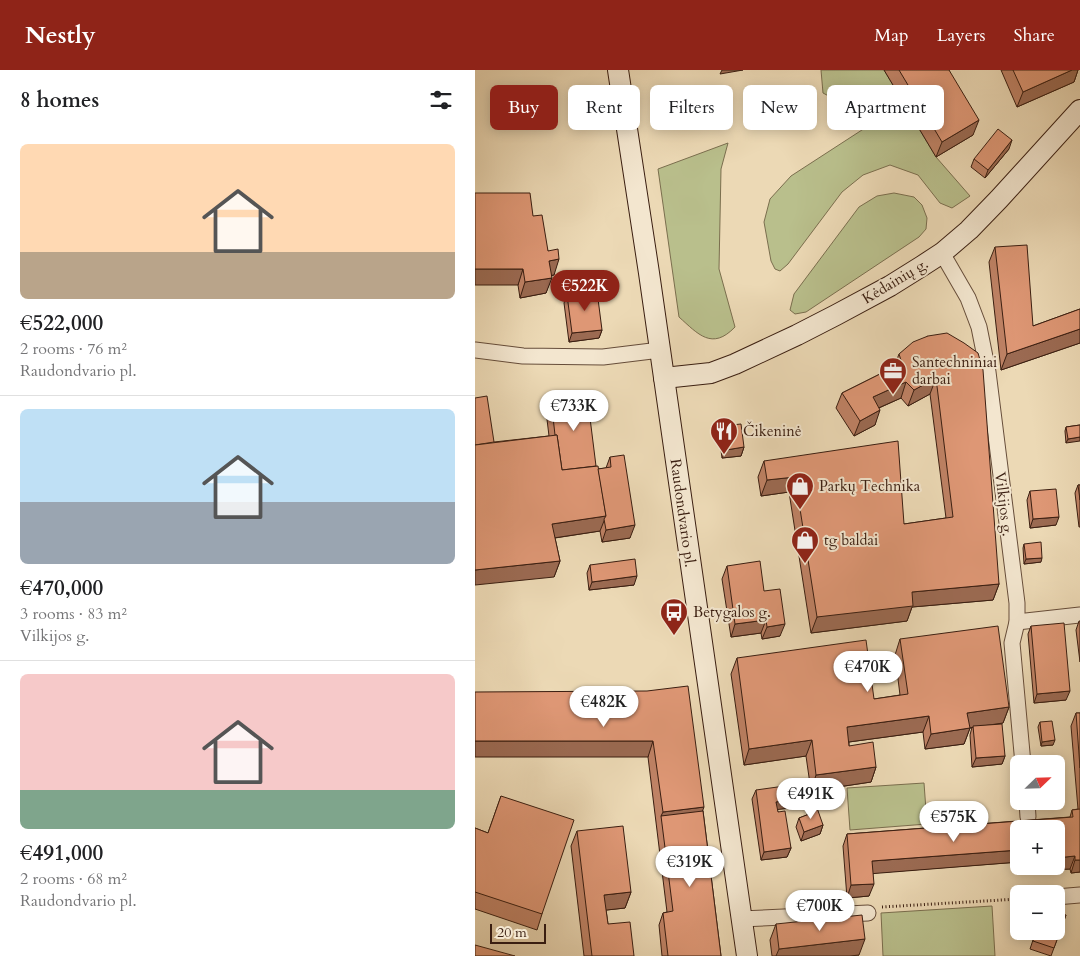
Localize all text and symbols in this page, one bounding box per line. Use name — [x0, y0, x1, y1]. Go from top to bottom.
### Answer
text: Nestly — [25, 19, 96, 52]
text: Map — [874, 23, 909, 48]
text: Layers — [937, 23, 986, 48]
text: Share — [1014, 23, 1055, 48]
chip: Buy — [490, 85, 558, 130]
chip: Rent — [568, 85, 640, 130]
chip: Filters — [650, 85, 733, 130]
chip: New — [743, 85, 817, 130]
chip: Apartment — [827, 85, 944, 130]
text: 8 homes — [20, 86, 99, 115]
icon: filters — [427, 86, 455, 114]
icon: home — [193, 176, 283, 266]
street label: Kėdainių g. — [858, 253, 932, 309]
pin: €522K — [550, 270, 620, 312]
text: €522K — [561, 275, 609, 297]
text: €522,000 — [20, 309, 103, 338]
text: 2 rooms · 76 m² — [20, 338, 127, 360]
place label: Santechniniai darbai — [912, 352, 997, 389]
office icon: Santechniniai darbai — [878, 356, 908, 395]
text: Raudondvario pl. — [20, 360, 137, 382]
pin: €733K — [539, 390, 609, 432]
text: €733K — [550, 395, 598, 417]
restaurant icon: Čikeninė — [709, 416, 739, 455]
place label: Čikeninė — [743, 421, 802, 441]
icon: home — [193, 442, 283, 532]
street label: Raudondvario pl. — [665, 458, 701, 568]
shop icon: Parkų Technika — [785, 471, 815, 510]
street label: Vilkijos g. — [990, 471, 1018, 537]
place label: Parkų Technika — [819, 476, 921, 496]
shop icon: tg baldai — [790, 525, 820, 564]
place label: tg baldai — [824, 530, 878, 550]
text: €470,000 — [20, 574, 103, 603]
bus stop icon: Betygalos g. — [659, 597, 689, 636]
place label: Betygalos g. — [693, 602, 771, 622]
text: 3 rooms · 83 m² — [20, 603, 127, 625]
text: Vilkijos g. — [20, 625, 89, 647]
pin: €470K — [833, 650, 903, 693]
text: €470K — [844, 656, 892, 678]
pin: €482K — [569, 686, 639, 728]
text: €482K — [580, 691, 628, 713]
icon: home — [193, 707, 283, 797]
north arrow — [1010, 755, 1065, 810]
map controls — [1010, 755, 1065, 940]
pin: €491K — [776, 778, 846, 820]
text: €491K — [787, 783, 835, 805]
pin: €575K — [919, 800, 989, 843]
text: €575K — [930, 806, 978, 828]
button: + — [1010, 820, 1065, 875]
text: €491,000 — [20, 839, 103, 868]
pin: €319K — [655, 846, 725, 888]
text: €319K — [666, 851, 714, 873]
text: 2 rooms · 68 m² — [20, 868, 127, 890]
button: − — [1010, 885, 1065, 940]
text: Raudondvario pl. — [20, 890, 137, 912]
pin: €700K — [785, 890, 855, 932]
text: €700K — [796, 895, 844, 917]
scale bar — [490, 921, 546, 944]
text: 20 m — [497, 923, 527, 942]

